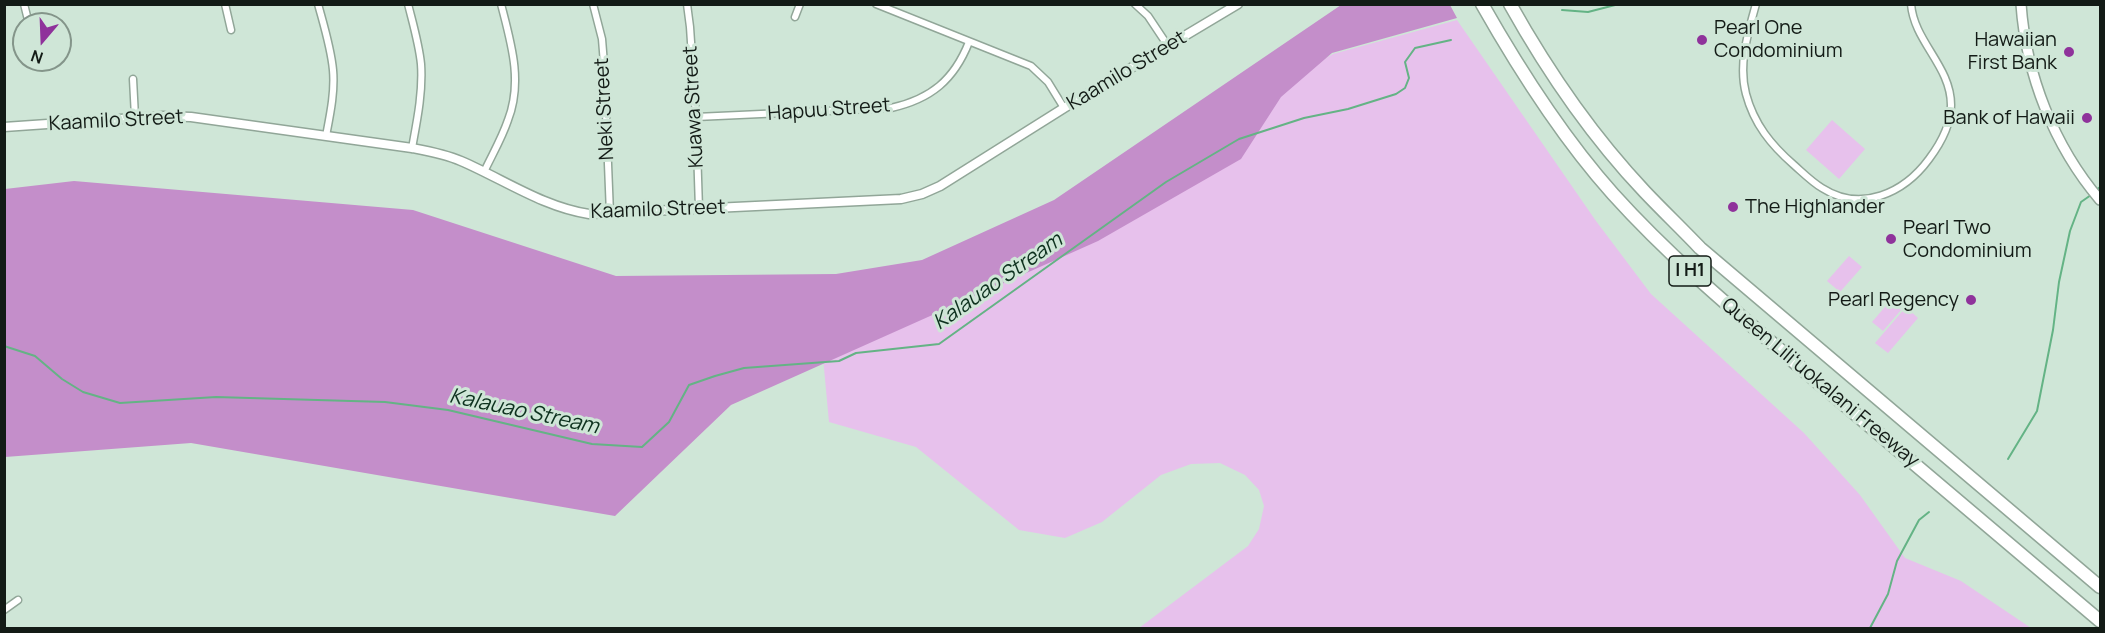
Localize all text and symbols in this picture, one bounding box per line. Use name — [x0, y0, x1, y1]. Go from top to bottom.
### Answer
north arrow — [12, 12, 72, 72]
place label: Pearl One Condominium — [1714, 16, 1843, 63]
street label: Kaamilo Street — [1063, 26, 1191, 116]
place label: Hawaiian First Bank — [1968, 28, 2057, 75]
marker: Pearl One Condominium — [1695, 33, 1709, 47]
text: N — [28, 45, 46, 69]
street label: Kuawa Street — [679, 45, 709, 169]
marker: Hawaiian First Bank — [2062, 45, 2076, 59]
street label: Neki Street — [590, 57, 620, 161]
street label: Hapuu Street — [767, 94, 891, 126]
street label: Kaamilo Street — [48, 105, 184, 137]
place label: Bank of Hawaii — [1943, 106, 2075, 130]
marker: Bank of Hawaii — [2080, 111, 2094, 125]
place label: The Highlander — [1745, 195, 1885, 219]
street label: Kaamilo Street — [590, 196, 726, 224]
marker: The Highlander — [1726, 200, 1740, 214]
place label: Pearl Two Condominium — [1903, 216, 2032, 263]
water label: Kalauao Stream — [929, 228, 1067, 336]
marker: Pearl Two Condominium — [1884, 232, 1898, 246]
road number: I H1 — [1669, 256, 1711, 286]
place label: Pearl Regency — [1828, 288, 1959, 312]
street label: Queen Liliʻuokalani Freeway — [1716, 293, 1924, 473]
marker: Pearl Regency — [1964, 293, 1978, 307]
water label: Kalauao Stream — [447, 384, 601, 440]

